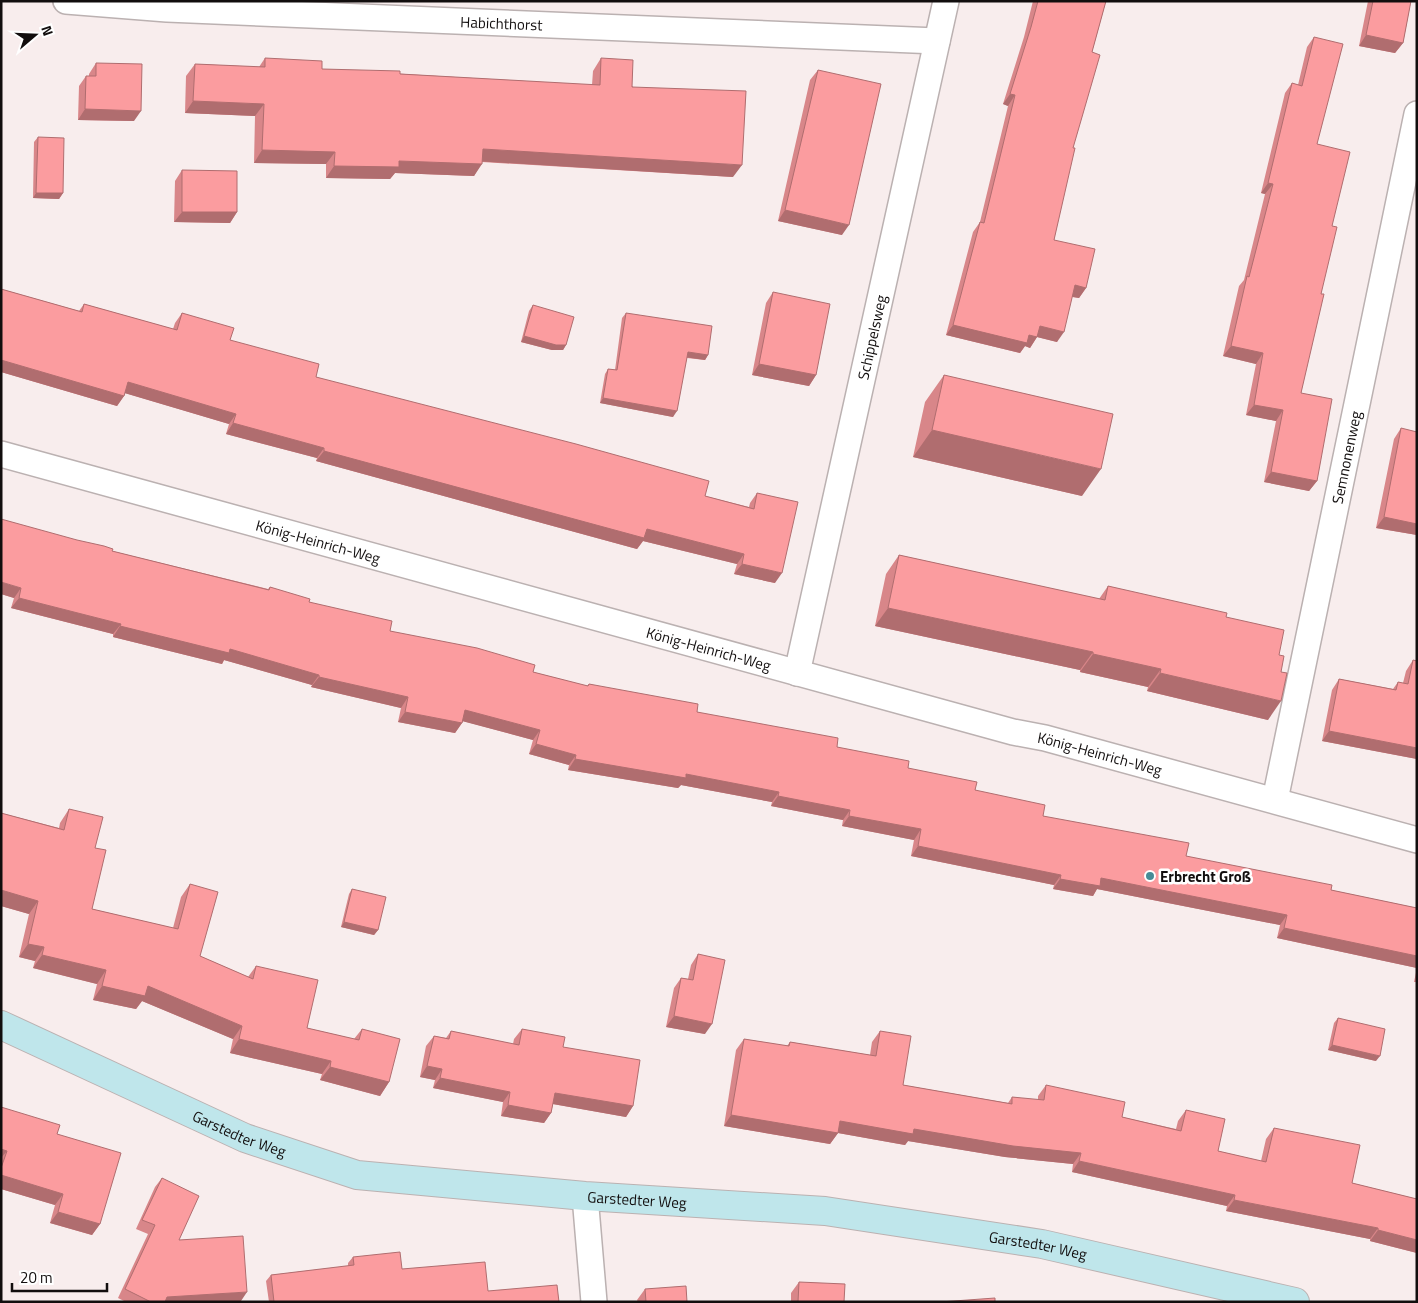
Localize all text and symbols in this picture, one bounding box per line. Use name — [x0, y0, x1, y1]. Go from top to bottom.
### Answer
north arrow — [10, 10, 60, 60]
street label: Habichthorst — [460, 10, 544, 36]
text: N — [36, 23, 59, 39]
street label: Schippelsweg — [851, 292, 892, 382]
street label: Semnonenweg — [1325, 408, 1367, 506]
street label: König-Heinrich-Weg — [253, 513, 383, 569]
street label: König-Heinrich-Weg — [644, 620, 774, 677]
street label: König-Heinrich-Weg — [1036, 725, 1165, 781]
place label: Erbrecht Groß — [1160, 865, 1251, 888]
marker: Erbrecht Groß — [1144, 870, 1156, 882]
street label: Garstedter Weg — [189, 1104, 290, 1162]
street label: Garstedter Weg — [587, 1185, 688, 1214]
street label: Garstedter Weg — [987, 1225, 1090, 1266]
scale bar — [12, 1260, 108, 1292]
text: 20 m — [20, 1266, 53, 1289]

